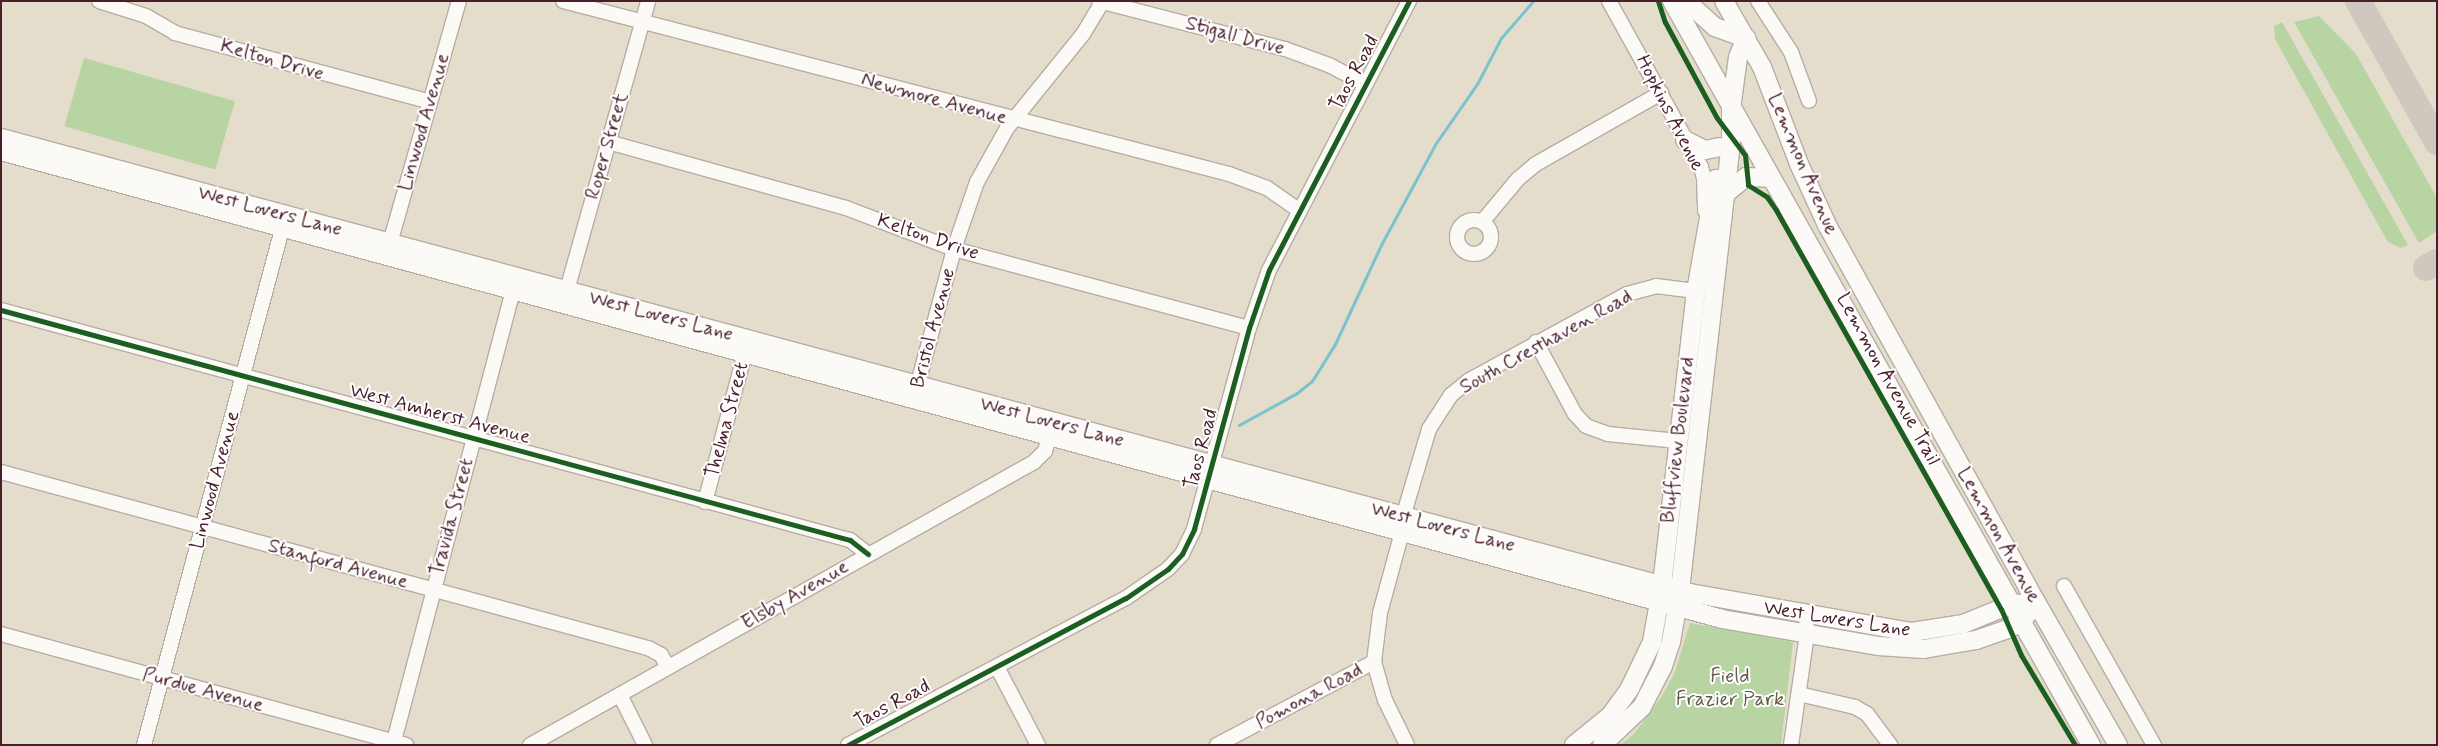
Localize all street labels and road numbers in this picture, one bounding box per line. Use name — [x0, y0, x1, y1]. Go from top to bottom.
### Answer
street label: Stigall Drive — [1183, 11, 1287, 61]
street label: Taos Road — [1324, 31, 1384, 115]
street label: Kelton Drive — [218, 34, 326, 86]
street label: Hopkins Avenue — [1629, 49, 1711, 177]
street label: Linwood Avenue — [394, 53, 454, 191]
street label: Newmore Avenue — [858, 68, 1010, 130]
street label: Roper Street — [580, 90, 634, 202]
street label: Lemmon Avenue — [1763, 91, 1843, 237]
street label: West Lovers Lane — [195, 180, 345, 242]
street label: Kelton Drive — [875, 209, 981, 265]
street label: Bristol Avenue — [906, 267, 960, 389]
street label: West Lovers Lane — [586, 285, 736, 347]
street label: South Cresthaven Road — [1455, 285, 1637, 399]
street label: Lemmon Avenue Trail — [1831, 290, 1945, 468]
street label: Bluffview Boulevard — [1656, 356, 1700, 524]
street label: Thelma Street — [700, 358, 754, 482]
street label: West Amherst Avenue — [347, 378, 533, 450]
street label: West Lovers Lane — [977, 391, 1127, 453]
street label: Taos Road — [1179, 407, 1223, 491]
street label: Linwood Avenue — [186, 411, 244, 549]
street label: Travida Street — [424, 454, 480, 580]
street label: Lemmon Avenue — [1952, 464, 2046, 606]
street label: West Lovers Lane — [1368, 496, 1518, 558]
street label: Stanford Avenue — [265, 534, 411, 594]
street label: Elsby Avenue — [740, 556, 850, 634]
street label: West Lovers Lane — [1761, 595, 1913, 643]
street label: Pomona Road — [1251, 658, 1367, 734]
street label: Purdue Avenue — [140, 662, 266, 718]
street label: Taos Road — [850, 674, 934, 734]

